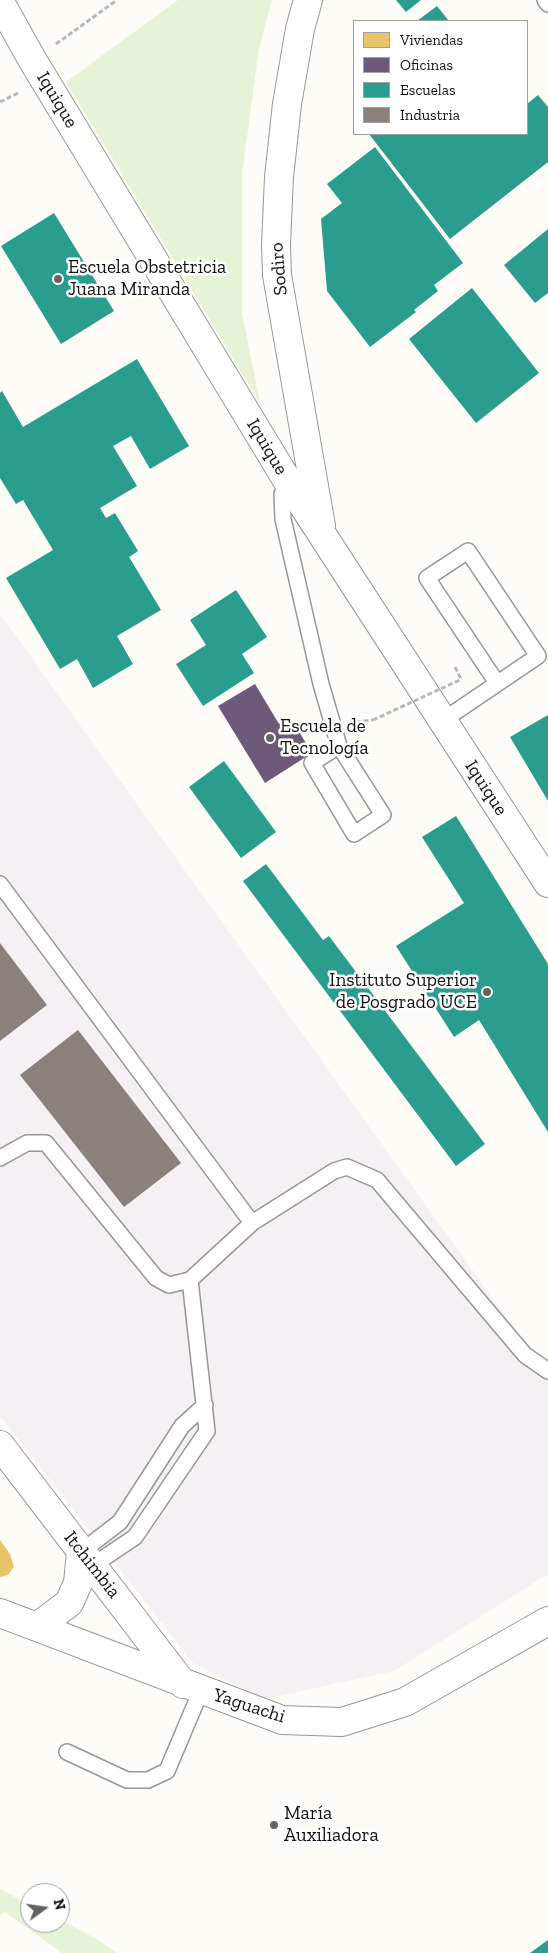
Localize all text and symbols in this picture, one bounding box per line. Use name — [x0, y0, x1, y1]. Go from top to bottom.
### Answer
legend — [353, 20, 528, 135]
text: Viviendas — [400, 31, 463, 49]
text: Oficinas — [400, 56, 453, 74]
street label: Iquique — [31, 68, 83, 132]
text: Escuelas — [400, 81, 456, 99]
text: Industria — [400, 106, 460, 124]
street label: Sodiro — [265, 241, 293, 297]
place label: Escuela Obstetricia Juana Miranda — [68, 257, 226, 301]
marker: Escuela Obstetricia Juana Miranda — [52, 273, 64, 285]
street label: Iquique — [241, 415, 293, 479]
place label: Escuela de Tecnología — [280, 716, 369, 760]
marker: Escuela de Tecnología — [264, 732, 276, 744]
street label: Iquique — [460, 756, 512, 820]
place label: Instituto Superior de Posgrado UCE — [329, 970, 477, 1014]
marker: Instituto Superior de Posgrado UCE — [481, 986, 493, 998]
street label: Itchimbia — [59, 1527, 125, 1603]
street label: Yaguachi — [210, 1684, 288, 1728]
place label: María Auxiliadora — [284, 1803, 379, 1847]
marker: María Auxiliadora — [268, 1819, 280, 1831]
north arrow — [20, 1883, 70, 1933]
text: N — [50, 1897, 69, 1912]

